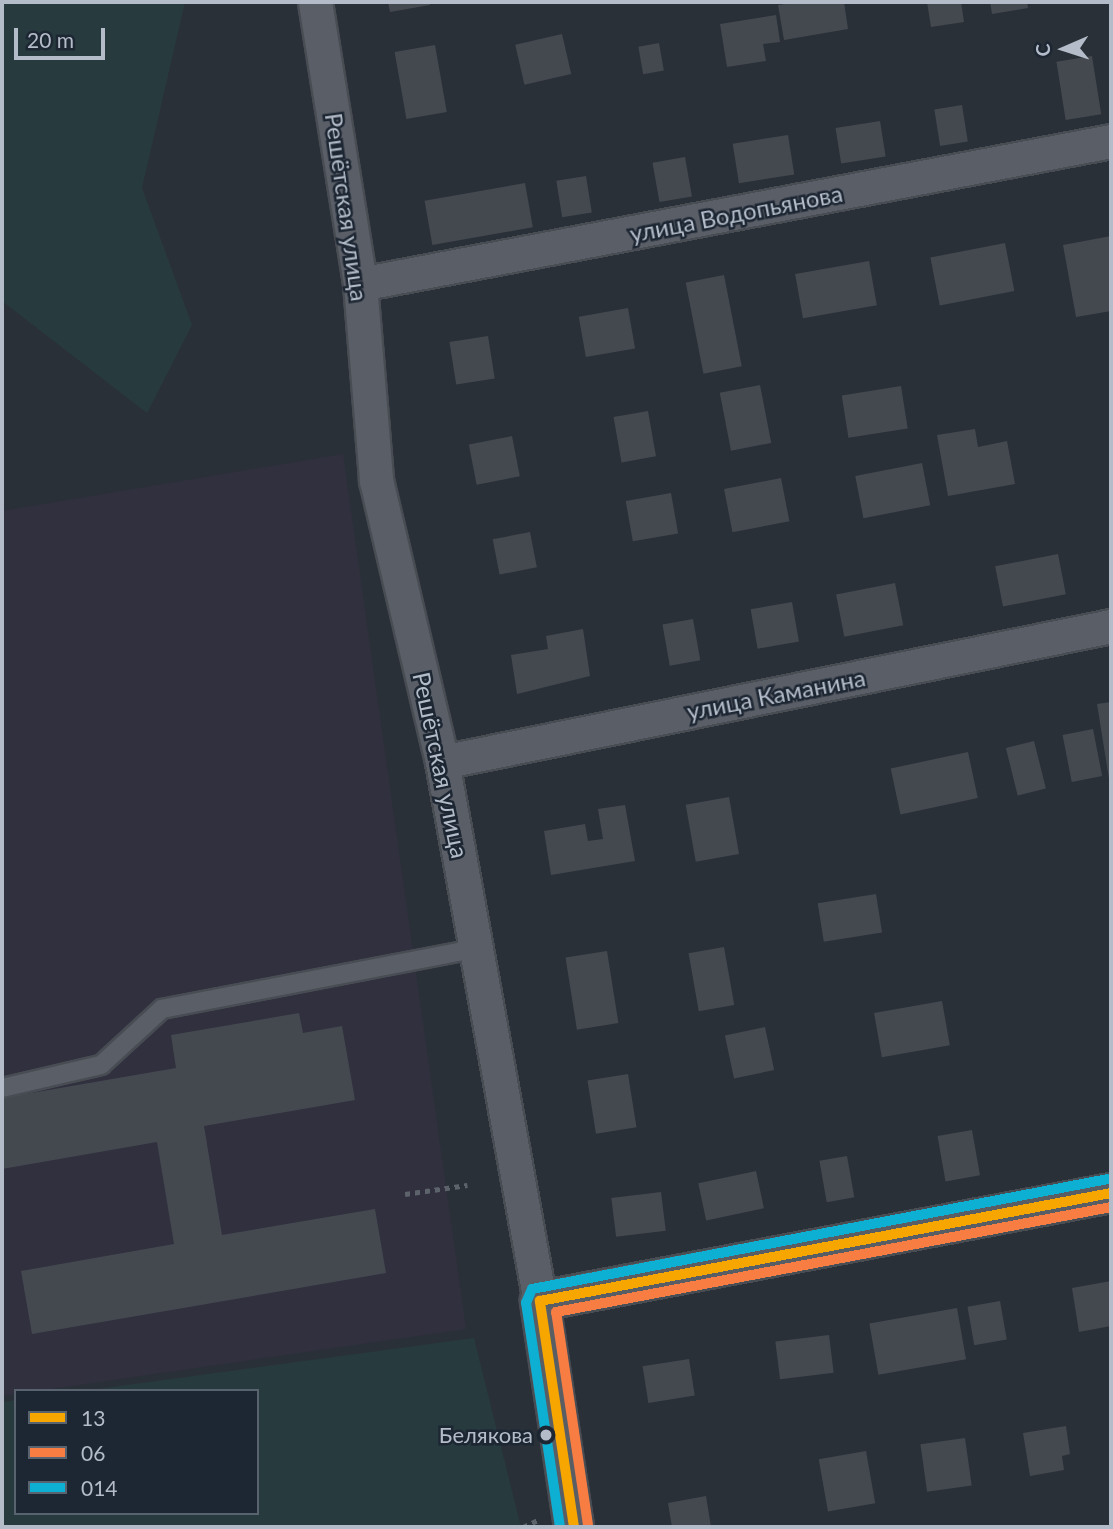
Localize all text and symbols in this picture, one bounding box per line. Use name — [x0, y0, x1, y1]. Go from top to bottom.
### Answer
scale bar — [18, 14, 108, 58]
north arrow — [1029, 14, 1099, 84]
text: 20 m — [27, 27, 74, 52]
text: С — [1031, 43, 1054, 57]
street label: Решётская улица — [320, 111, 374, 303]
street label: улица Водопьянова — [627, 178, 845, 248]
street label: улица Каманина — [684, 663, 868, 725]
street label: Решётская улица — [407, 669, 475, 861]
legend — [14, 1389, 259, 1515]
text: 13 — [81, 1405, 105, 1430]
place label: Белякова — [439, 1422, 533, 1448]
marker: Белякова — [539, 1428, 553, 1442]
text: 06 — [81, 1440, 105, 1465]
text: 014 — [81, 1475, 118, 1500]

